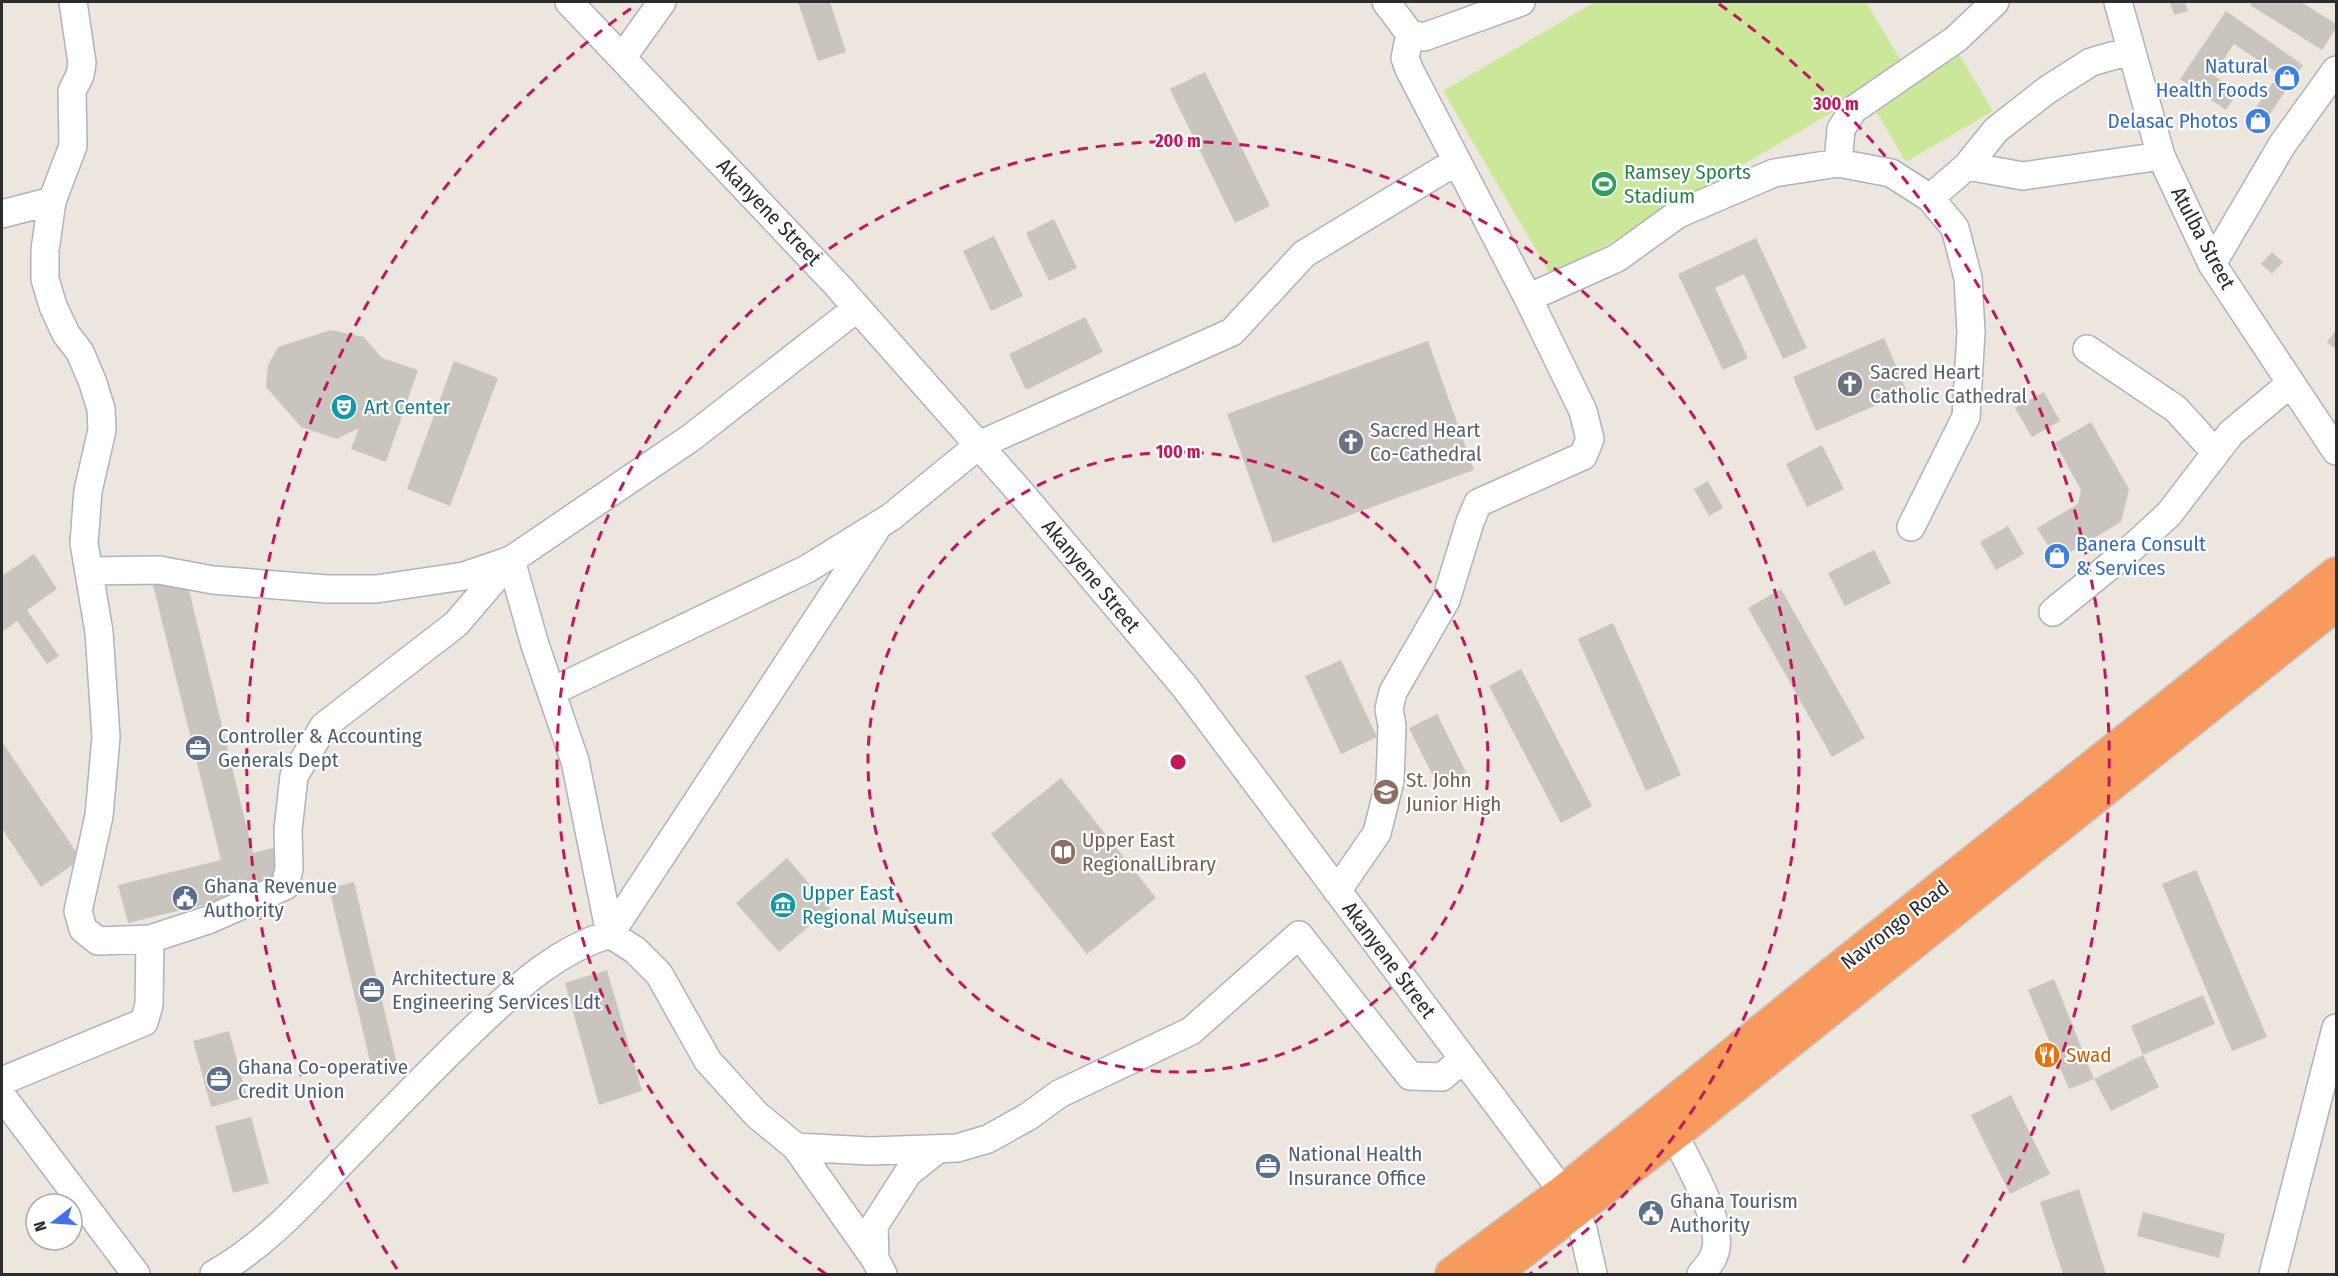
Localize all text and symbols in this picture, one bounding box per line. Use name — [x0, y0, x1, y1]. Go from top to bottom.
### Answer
place label: Natural Health Foods — [2156, 53, 2268, 103]
shop icon: Natural Health Foods — [2272, 63, 2302, 93]
text: 300 m — [1812, 93, 1859, 115]
shop icon: Delasac Photos — [2243, 106, 2273, 136]
place label: Delasac Photos — [2108, 108, 2238, 134]
text: 200 m — [1154, 130, 1201, 152]
street label: Akanyene Street — [711, 153, 827, 271]
place label: Ramsey Sports Stadium — [1624, 159, 1751, 209]
sports icon: Ramsey Sports Stadium — [1589, 169, 1619, 199]
street label: Atulba Street — [2165, 182, 2241, 294]
place label: Sacred Heart Catholic Cathedral — [1870, 359, 2028, 409]
church icon: Sacred Heart Catholic Cathedral — [1835, 369, 1865, 399]
theatre icon: Art Center — [329, 392, 359, 422]
place label: Art Center — [364, 394, 451, 420]
place label: Sacred Heart Co-Cathedral — [1370, 417, 1482, 467]
church icon: Sacred Heart Co-Cathedral — [1336, 427, 1366, 457]
text: 100 m — [1156, 441, 1200, 463]
street label: Akanyene Street — [1036, 514, 1146, 638]
place label: Banera Consult & Services — [2076, 531, 2206, 581]
shop icon: Banera Consult & Services — [2042, 541, 2072, 571]
place label: Controller & Accounting Generals Dept — [218, 723, 422, 773]
office icon: Controller & Accounting Generals Dept — [183, 733, 213, 763]
centre of rings — [1168, 752, 1188, 772]
place label: St. John Junior High — [1406, 767, 1501, 817]
school or university icon: St. John Junior High — [1371, 777, 1401, 807]
place label: Upper East RegionalLibrary — [1082, 827, 1216, 877]
library icon: Upper East RegionalLibrary — [1048, 837, 1078, 867]
place label: Ghana Revenue Authority — [204, 873, 337, 923]
street label: Navrongo Road — [1836, 875, 1954, 975]
place label: Upper East Regional Museum — [802, 880, 954, 930]
public building icon: Ghana Revenue Authority — [170, 883, 200, 913]
museum icon: Upper East Regional Museum — [768, 890, 798, 920]
street label: Akanyene Street — [1337, 897, 1441, 1024]
place label: Architecture & Engineering Services Ldt — [392, 965, 601, 1015]
office icon: Architecture & Engineering Services Ldt — [357, 975, 387, 1005]
restaurant icon: Swad — [2032, 1040, 2062, 1070]
place label: Swad — [2066, 1042, 2111, 1068]
place label: Ghana Co-operative Credit Union — [238, 1054, 408, 1104]
office icon: Ghana Co-operative Credit Union — [204, 1064, 234, 1094]
place label: National Health Insurance Office — [1288, 1141, 1426, 1191]
office icon: National Health Insurance Office — [1253, 1151, 1283, 1181]
place label: Ghana Tourism Authority — [1670, 1188, 1798, 1238]
north arrow — [24, 1192, 84, 1252]
public building icon: Ghana Tourism Authority — [1636, 1198, 1666, 1228]
text: N — [30, 1219, 51, 1234]

